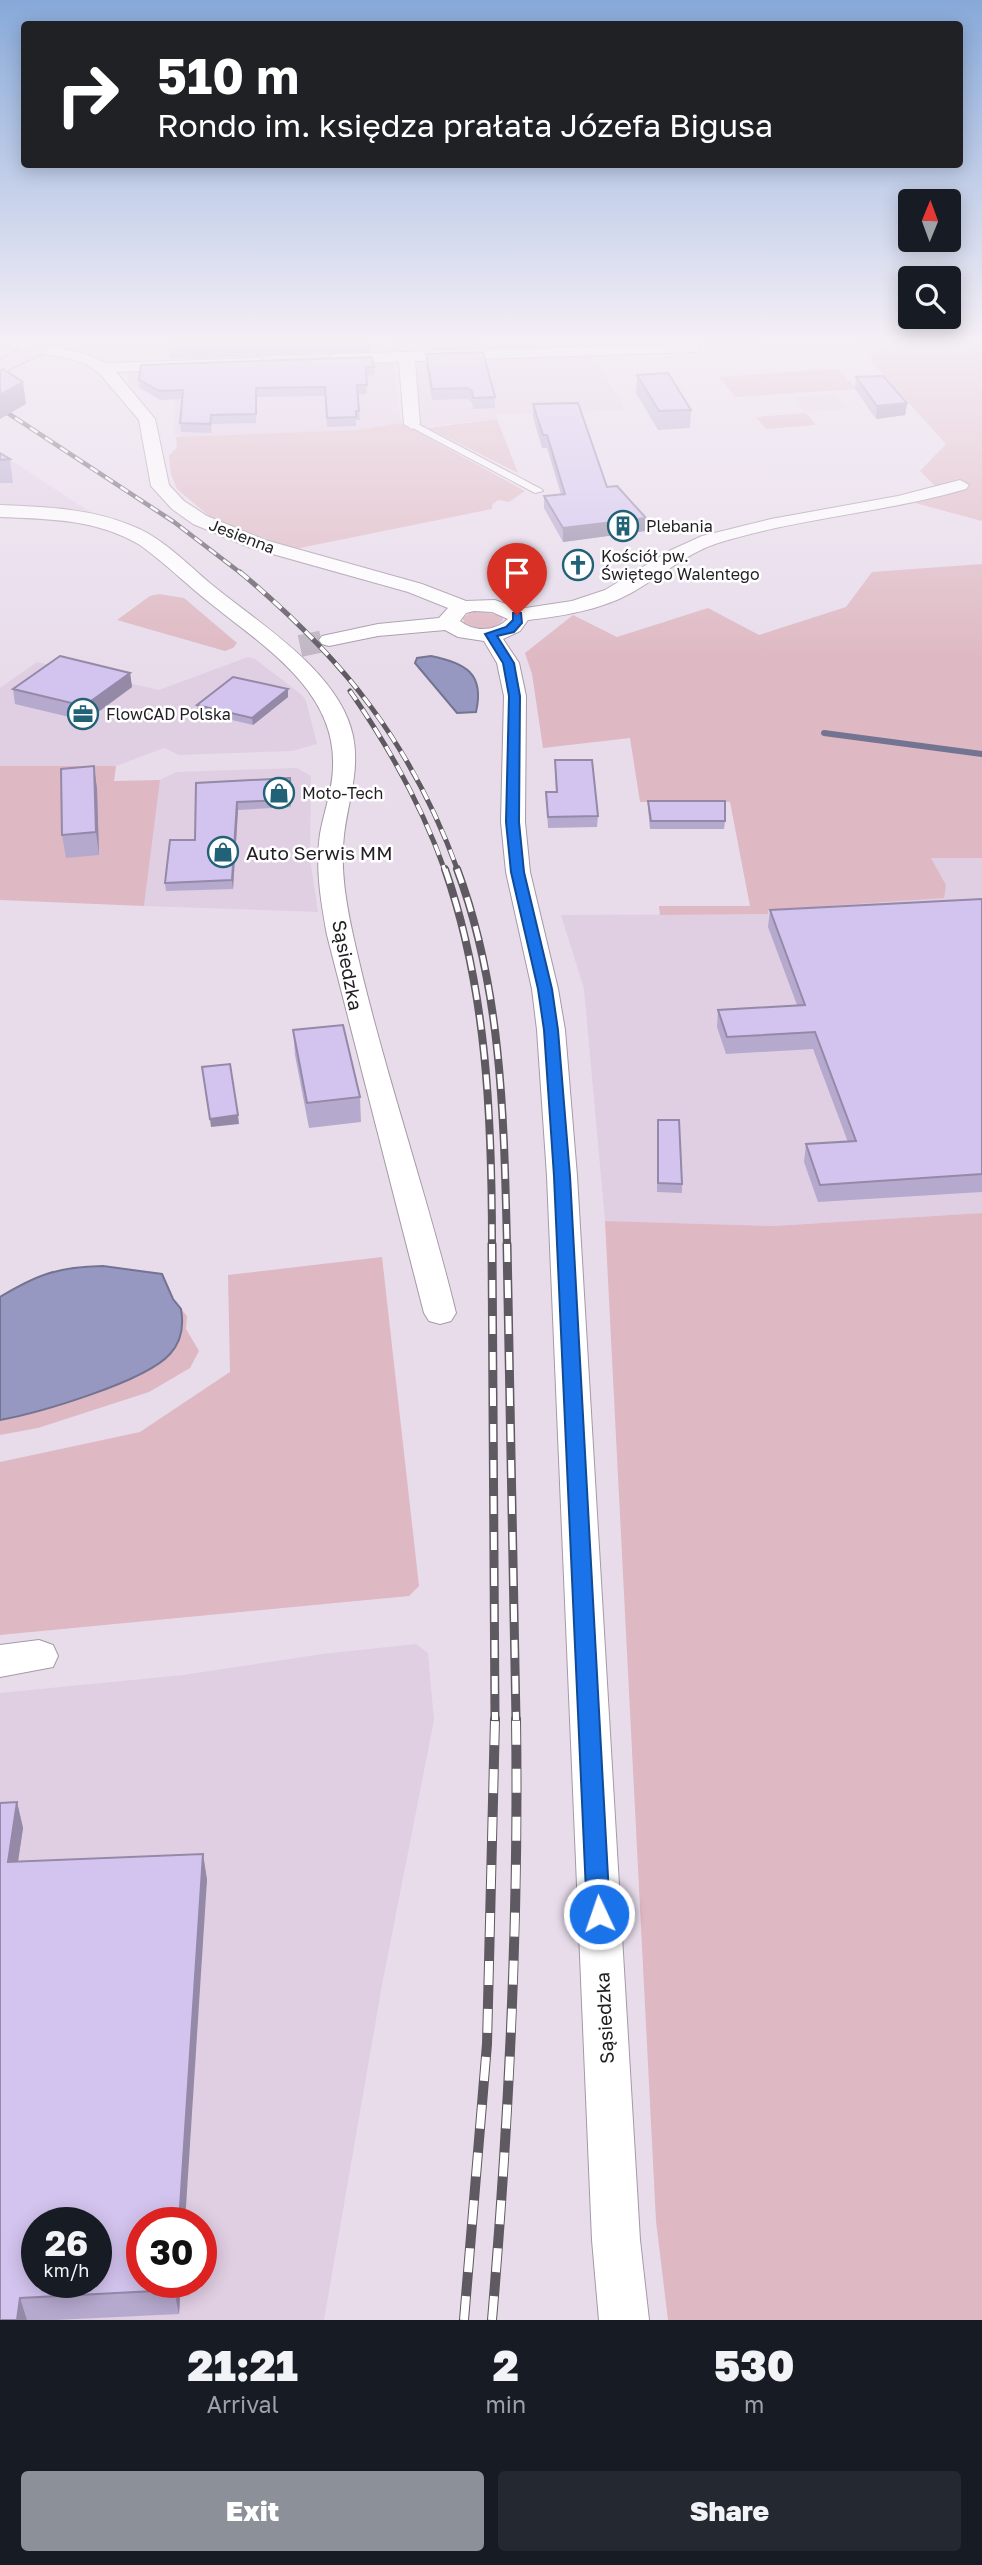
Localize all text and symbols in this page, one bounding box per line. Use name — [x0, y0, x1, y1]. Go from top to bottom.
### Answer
text: 510 m — [157, 46, 299, 105]
icon: right — [42, 49, 133, 140]
text: Rondo im. księdza prałata Józefa Bigusa — [157, 106, 773, 144]
north arrow — [898, 189, 961, 252]
map controls — [898, 189, 961, 329]
button: search — [898, 266, 961, 329]
building icon: Plebania — [606, 509, 640, 543]
street label: Jesienna — [206, 514, 278, 558]
place label: Plebania — [646, 516, 713, 536]
pin — [487, 543, 547, 615]
place label: Kościół pw. Świętego Walentego — [601, 546, 760, 584]
church icon: Kościół pw. Świętego Walentego — [561, 548, 595, 582]
icon: arrive — [498, 554, 536, 592]
office icon: FlowCAD Polska — [66, 697, 100, 731]
place label: FlowCAD Polska — [106, 704, 231, 724]
shop icon: Moto-Tech — [262, 776, 296, 810]
place label: Moto-Tech — [302, 783, 383, 803]
shop icon: Auto Serwis MM — [206, 835, 240, 869]
place label: Auto Serwis MM — [246, 841, 393, 864]
street label: Sąsiedzka — [328, 918, 368, 1012]
position arrow — [562, 1877, 636, 1951]
street label: Sąsiedzka — [590, 1972, 618, 2064]
speed limit sign: 30 — [126, 2207, 217, 2298]
text: 26 — [45, 2222, 88, 2264]
text: km/h — [44, 2259, 89, 2281]
text: 21:21 — [188, 2340, 298, 2390]
text: 2 — [493, 2340, 519, 2390]
text: 530 — [714, 2340, 794, 2390]
text: Arrival — [207, 2390, 279, 2418]
text: min — [485, 2390, 526, 2418]
text: m — [744, 2390, 764, 2418]
button: Exit — [21, 2471, 484, 2551]
button: Share — [498, 2471, 961, 2551]

